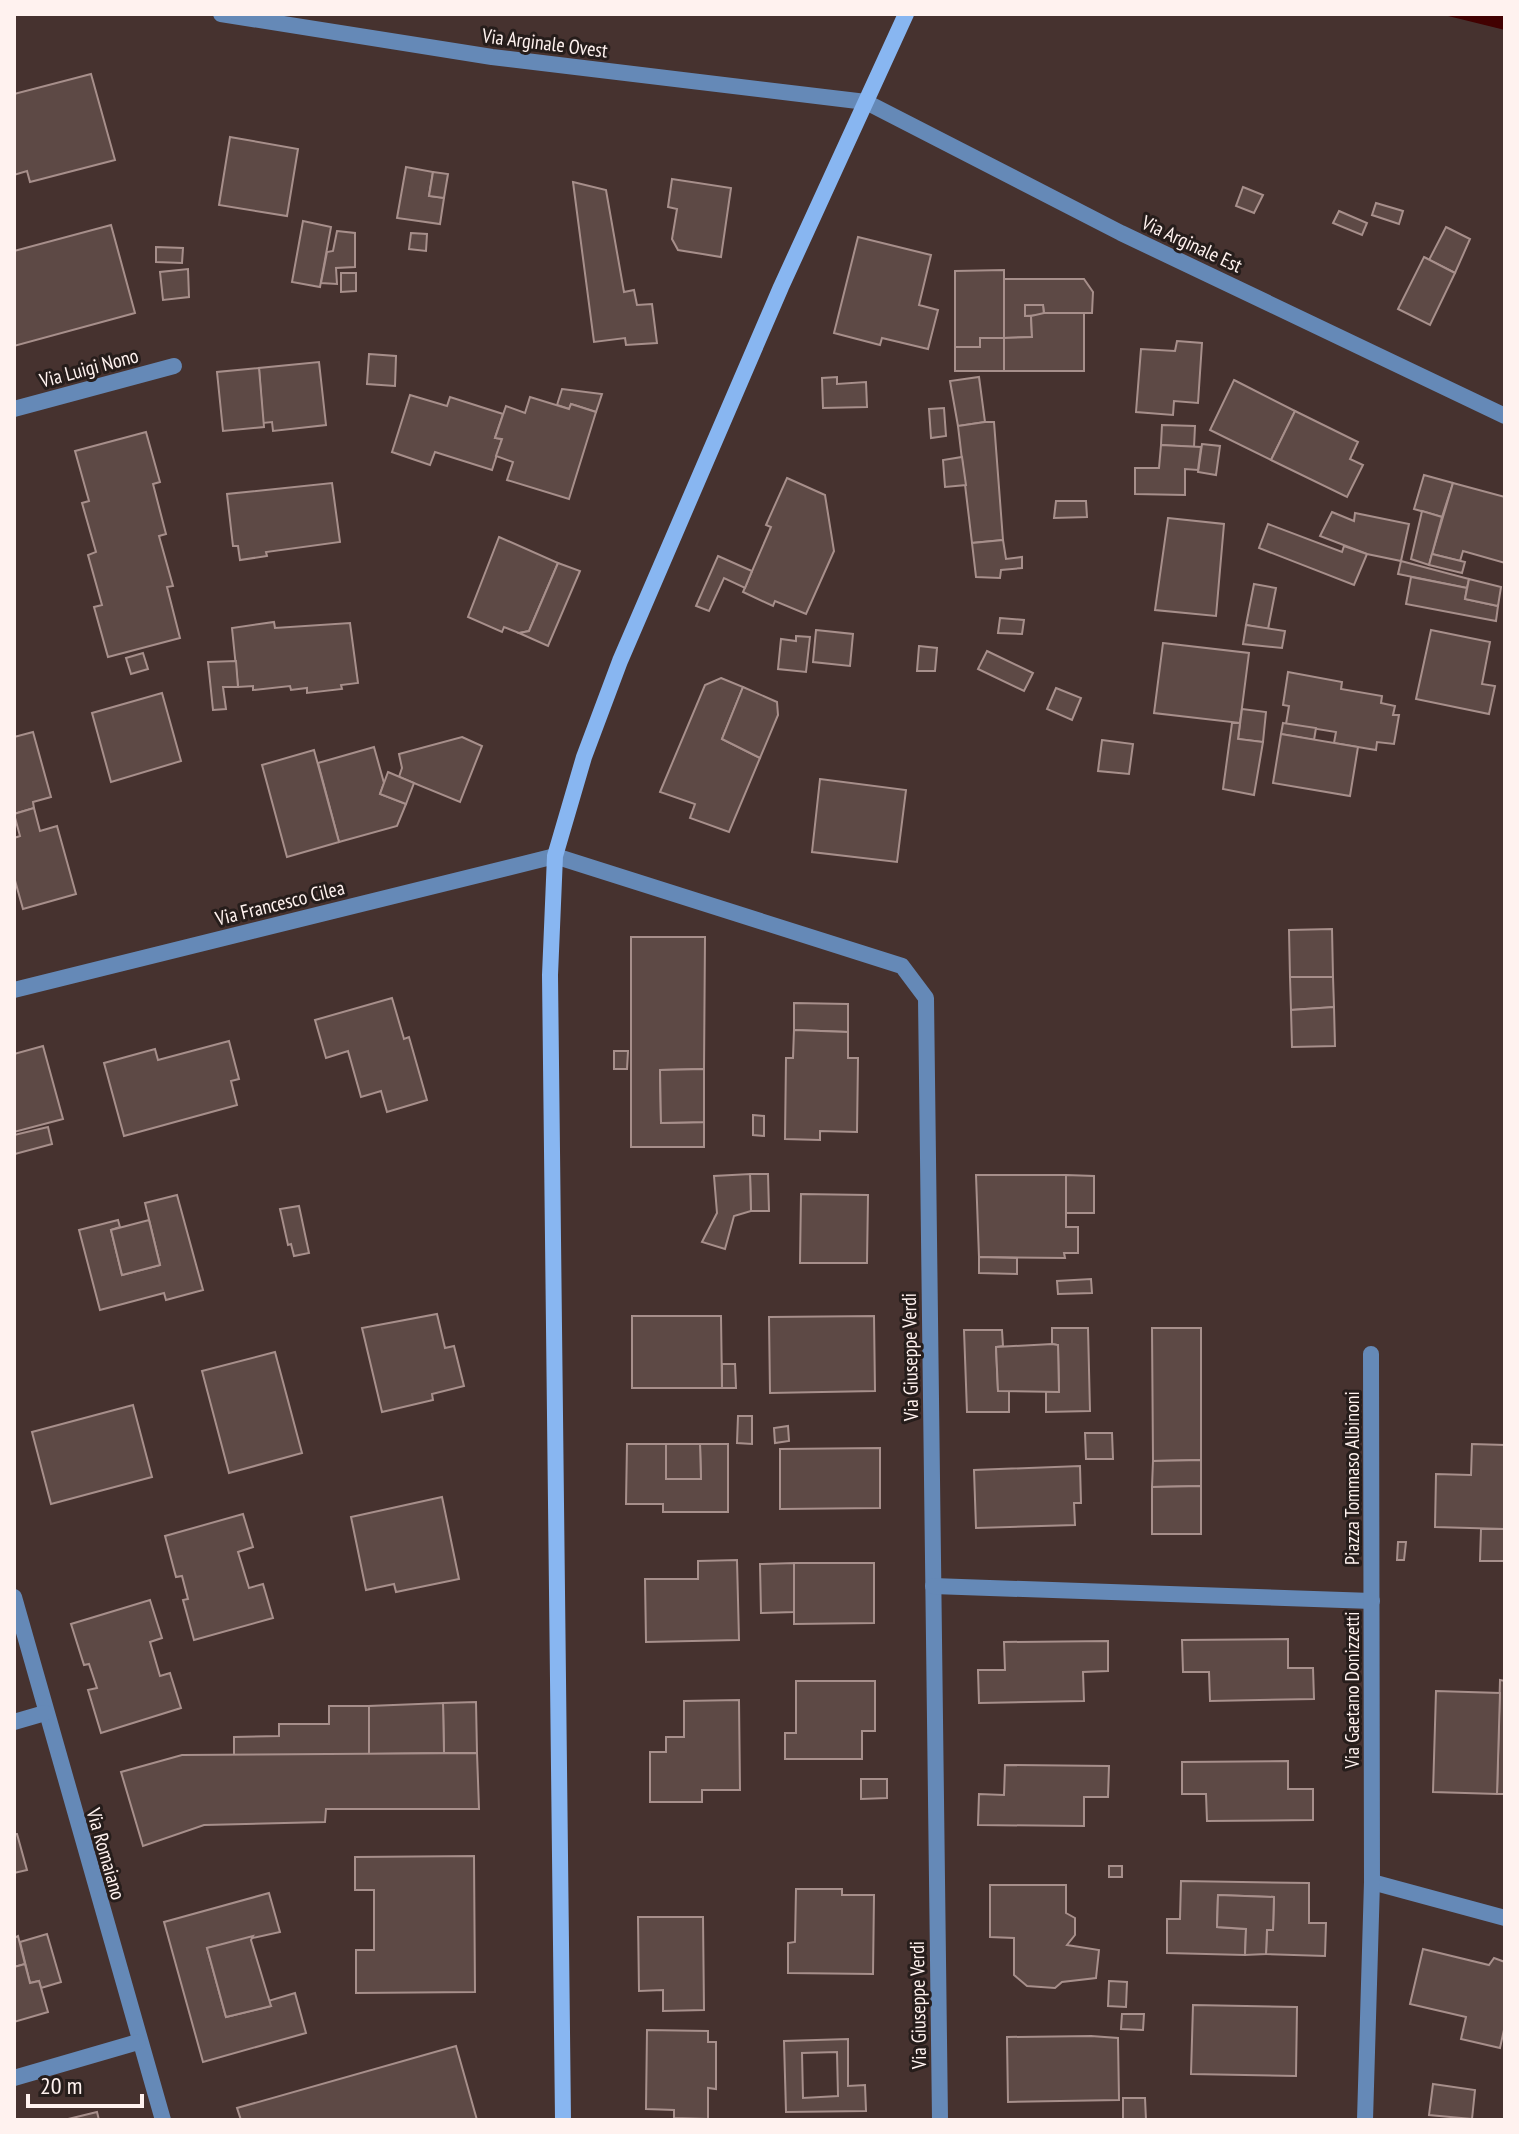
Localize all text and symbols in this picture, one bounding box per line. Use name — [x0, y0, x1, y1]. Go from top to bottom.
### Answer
street label: Via Arginale Ovest — [480, 22, 610, 64]
street label: Via Arginale Est — [1137, 209, 1247, 279]
street label: Via Luigi Nono — [36, 342, 141, 394]
street label: Via Francesco Cilea — [212, 874, 347, 932]
street label: Via Giuseppe Verdi — [896, 1293, 924, 1422]
street label: Piazza Tommaso Albinoni — [1339, 1391, 1365, 1565]
street label: Via Gaetano Donizzetti — [1339, 1611, 1365, 1770]
street label: Via Romaiano — [80, 1804, 131, 1903]
street label: Via Giuseppe Verdi — [904, 1941, 932, 2070]
scale bar — [28, 2058, 142, 2108]
text: 20 m — [40, 2070, 82, 2101]

